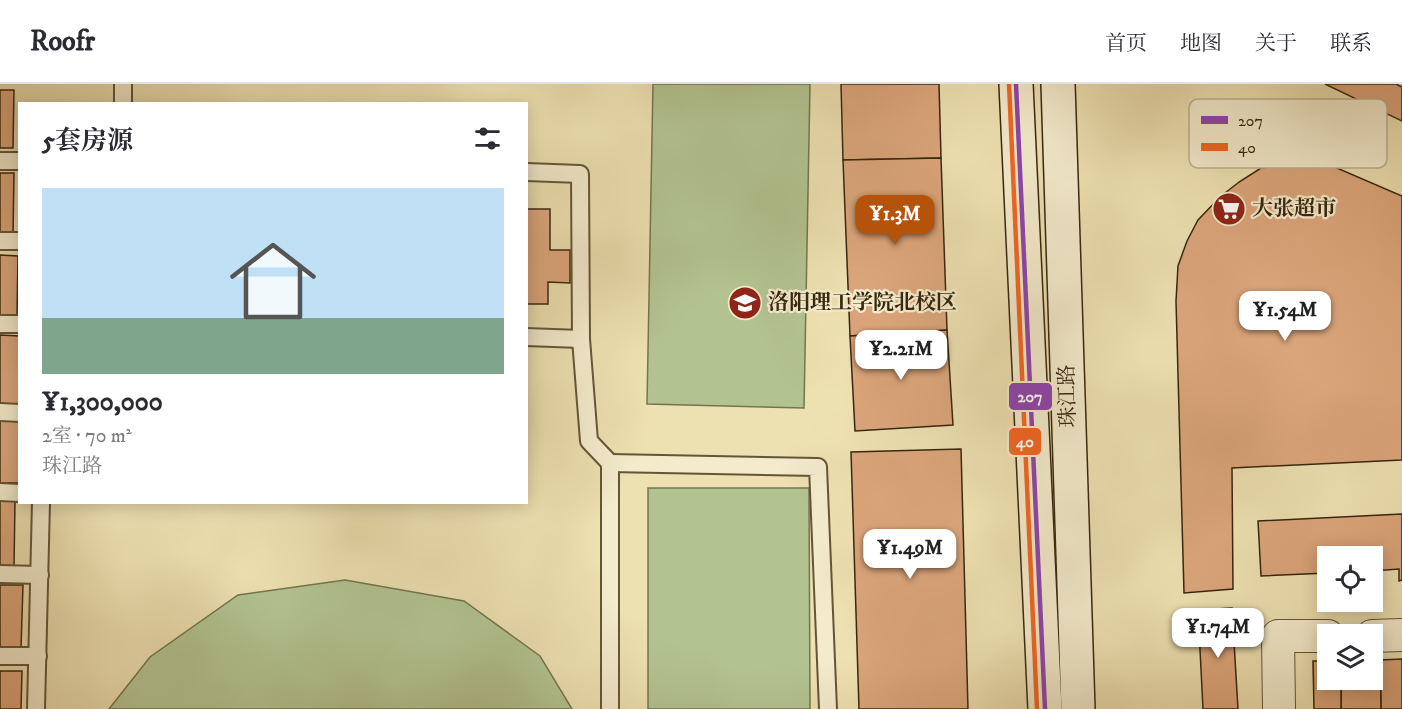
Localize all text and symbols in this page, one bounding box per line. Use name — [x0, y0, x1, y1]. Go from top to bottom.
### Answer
text: Roofr — [30, 24, 95, 59]
text: 首页 — [1105, 31, 1147, 57]
text: 地图 — [1180, 31, 1222, 57]
text: 关于 — [1255, 31, 1297, 57]
text: 联系 — [1330, 31, 1372, 57]
legend — [1189, 99, 1387, 168]
text: 207 — [1238, 111, 1263, 131]
icon: filters — [471, 122, 504, 155]
text: 5套房源 — [42, 125, 133, 158]
text: 40 — [1238, 138, 1256, 158]
supermarket icon: 大张超市 — [1211, 191, 1247, 227]
pin: ¥1.3M — [853, 195, 937, 246]
place label: 大张超市 — [1252, 196, 1336, 222]
text: ¥1.3M — [869, 202, 921, 227]
icon: home — [219, 227, 327, 335]
school or university icon: 洛阳理工学院北校区 — [727, 285, 763, 321]
place label: 洛阳理工学院北校区 — [768, 290, 957, 316]
pin: ¥1.54M — [1236, 291, 1334, 342]
text: ¥1.54M — [1253, 298, 1317, 323]
pin: ¥2.21M — [852, 330, 950, 381]
text: ¥2.21M — [869, 337, 933, 362]
street label: 珠江路 — [1054, 364, 1082, 428]
line badge: 207 — [1008, 382, 1053, 411]
text: ¥1,300,000 — [42, 386, 163, 419]
text: 207 — [1018, 387, 1042, 407]
text: 2室 · 70 m² — [42, 424, 132, 449]
line badge: 40 — [1008, 427, 1042, 456]
text: 40 — [1015, 432, 1034, 452]
text: 珠江路 — [42, 454, 102, 479]
pin: ¥1.49M — [861, 529, 959, 580]
text: ¥1.49M — [877, 536, 943, 561]
map controls — [1317, 546, 1383, 690]
button: locate — [1317, 546, 1383, 612]
pin: ¥1.74M — [1169, 608, 1267, 659]
text: ¥1.74M — [1186, 615, 1250, 640]
button: layers — [1317, 624, 1383, 690]

